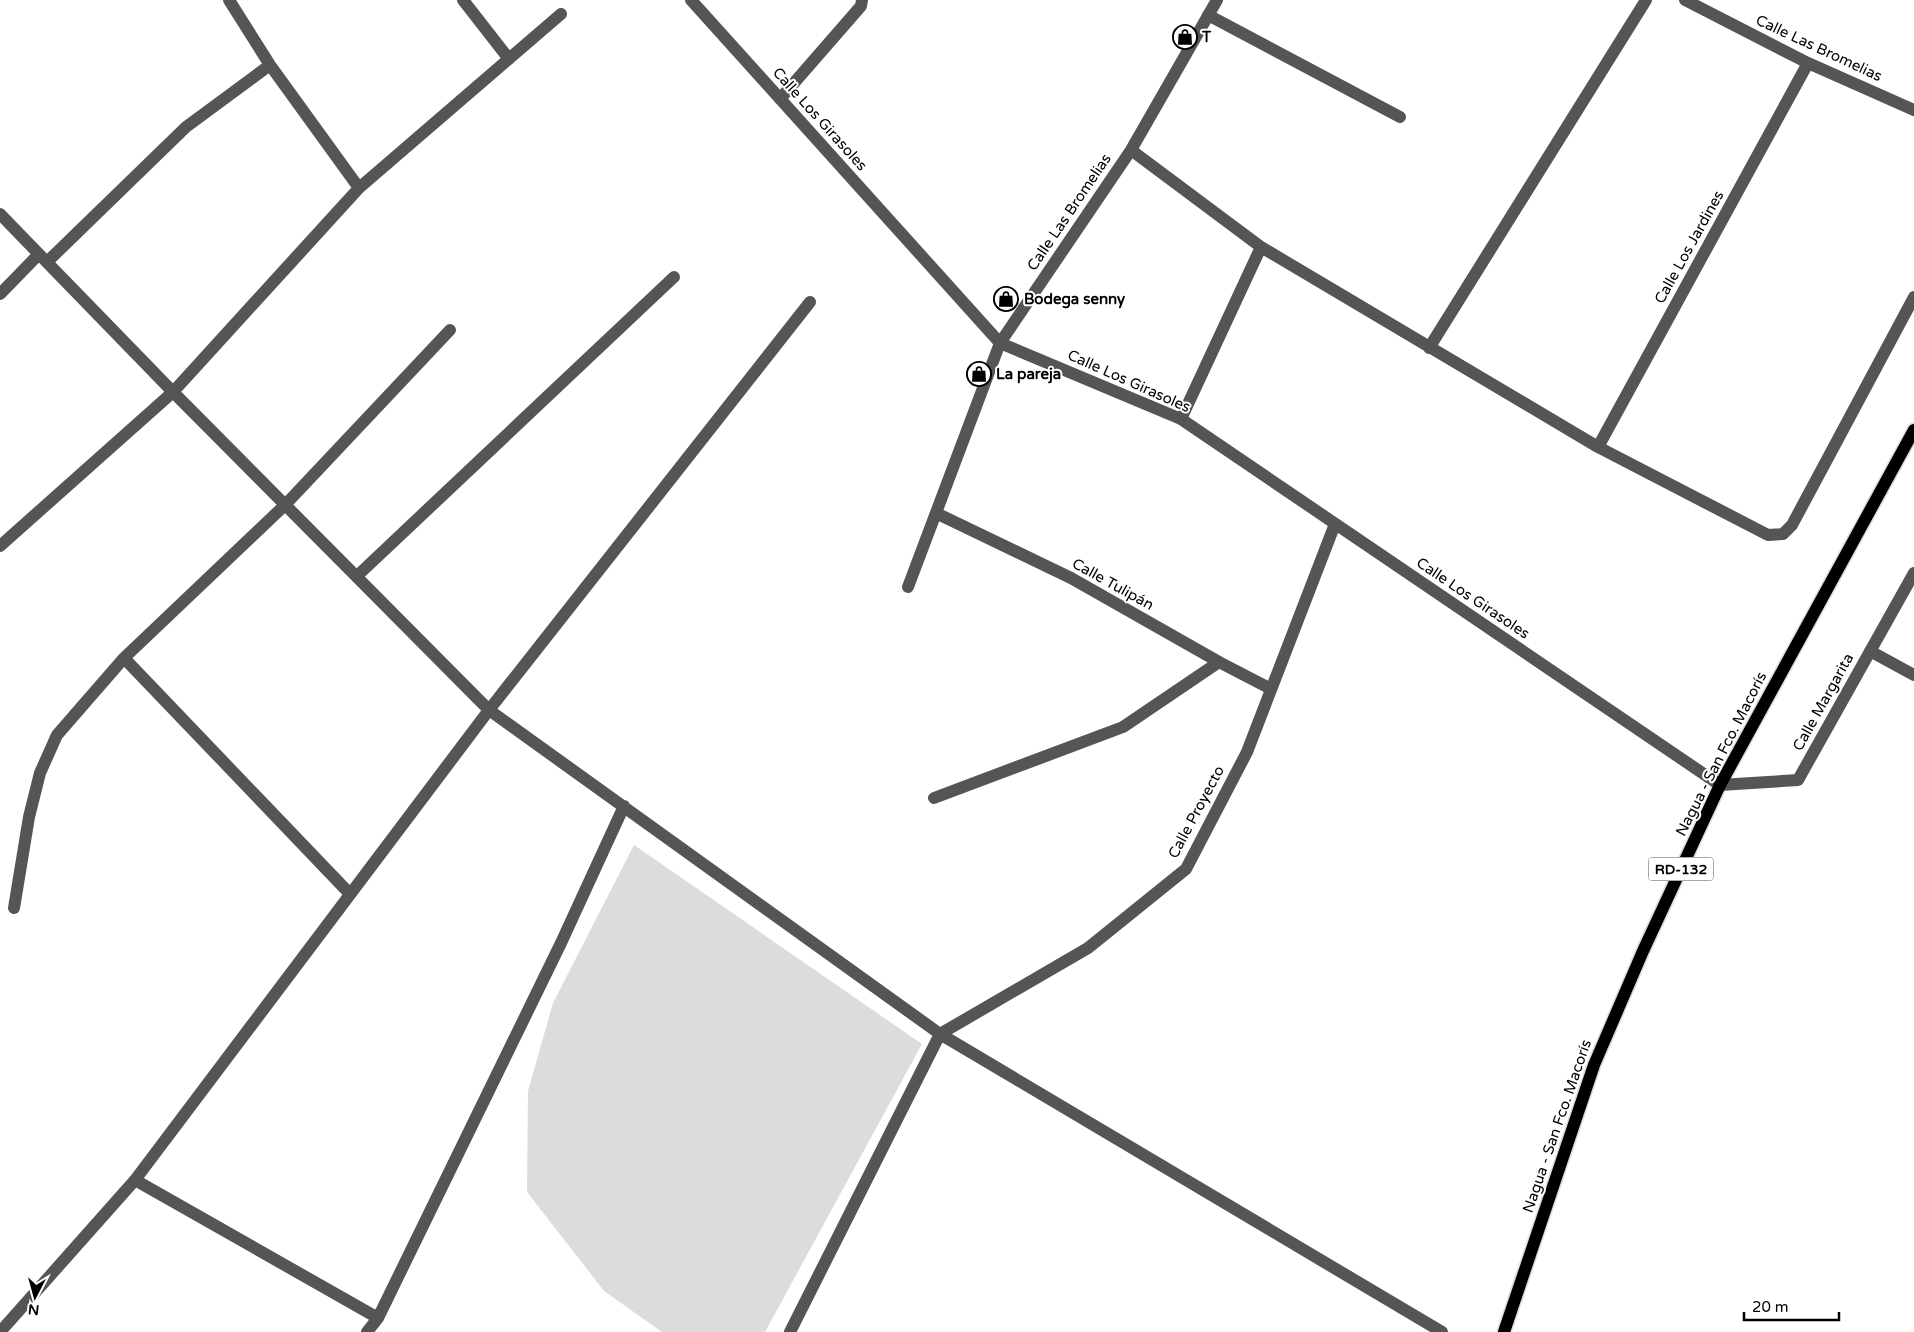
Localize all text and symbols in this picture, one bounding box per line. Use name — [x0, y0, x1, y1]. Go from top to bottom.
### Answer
street label: Calle Las Bromelias — [1753, 11, 1885, 85]
shop icon: T — [1172, 24, 1198, 50]
place label: T — [1201, 28, 1212, 46]
street label: Calle Los Girasoles — [769, 64, 871, 174]
street label: Calle Las Bromelias — [1023, 150, 1115, 274]
street label: Calle Los Jardines — [1650, 187, 1728, 307]
shop icon: Bodega senny — [993, 286, 1019, 312]
place label: Bodega senny — [1024, 290, 1125, 309]
street label: Calle Los Girasoles — [1065, 346, 1193, 416]
shop icon: La pareja — [966, 361, 992, 387]
place label: La pareja — [996, 365, 1061, 384]
street label: Calle Los Girasoles — [1413, 553, 1533, 643]
street label: Calle Tulipán — [1069, 554, 1157, 614]
street label: Calle Margarita — [1789, 650, 1857, 754]
street label: Nagua - San Fco. Macorís — [1672, 669, 1770, 839]
street label: Calle Proyecto — [1164, 763, 1228, 861]
road number: RD-132 — [1648, 858, 1714, 881]
street label: Nagua - San Fco. Macorís — [1519, 1037, 1595, 1215]
north arrow — [10, 1272, 60, 1322]
scale bar — [1744, 1290, 1839, 1322]
text: 20 m — [1752, 1298, 1789, 1316]
text: N — [27, 1300, 40, 1318]

